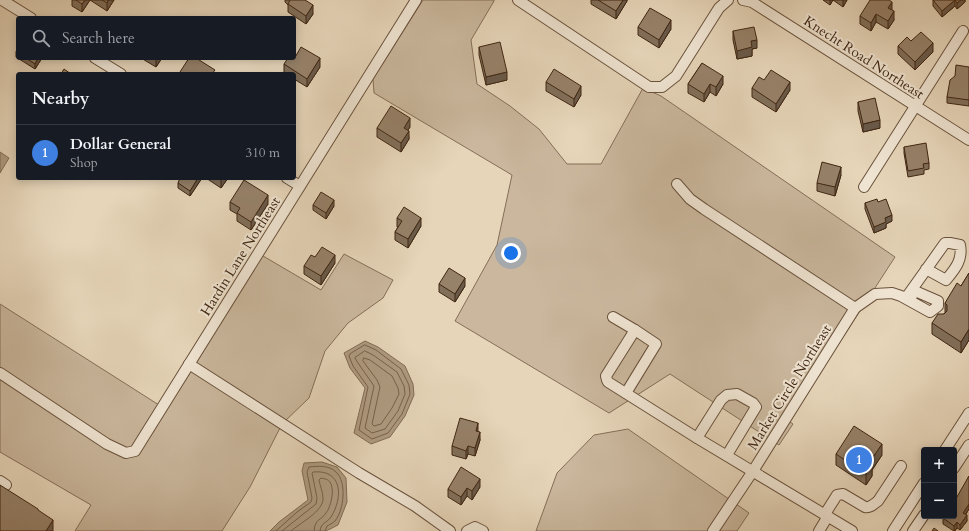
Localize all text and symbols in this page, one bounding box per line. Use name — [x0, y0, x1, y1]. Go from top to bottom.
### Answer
street label: Knecht Road Northeast — [800, 11, 928, 104]
search box — [16, 16, 296, 60]
icon: search — [30, 27, 52, 49]
text: Search here — [62, 28, 135, 48]
text: Nearby — [32, 87, 89, 110]
text: Dollar General — [70, 134, 171, 154]
text: 1 — [42, 144, 48, 162]
text: 310 m — [246, 144, 280, 162]
text: Shop — [70, 154, 98, 172]
street label: Hardin Lane Northeast — [196, 193, 285, 319]
your location — [501, 243, 521, 263]
street label: Market Circle Northeast — [743, 321, 836, 454]
pin: 1 — [846, 445, 872, 475]
map controls — [921, 447, 957, 519]
button: + — [921, 447, 957, 483]
button: − — [921, 483, 957, 519]

